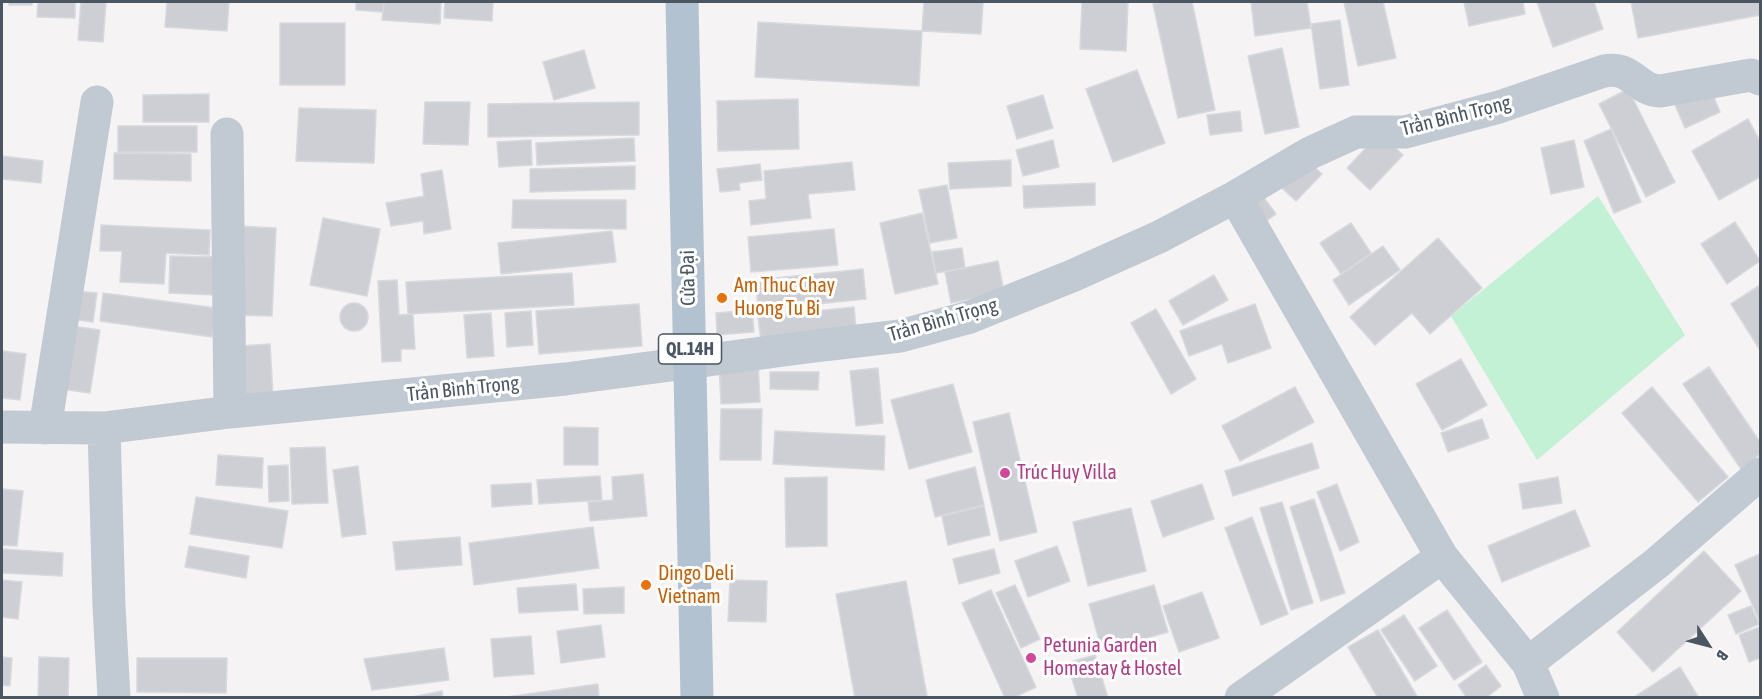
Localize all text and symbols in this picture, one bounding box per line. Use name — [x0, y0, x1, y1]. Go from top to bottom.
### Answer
street label: Trần Bình Trọng — [1399, 91, 1513, 141]
street label: Cửa Đại — [676, 250, 700, 306]
place label: Am Thuc Chay Huong Tu Bi — [734, 274, 835, 321]
marker: Am Thuc Chay Huong Tu Bi — [715, 291, 729, 305]
street label: Trần Bình Trọng — [886, 293, 1000, 347]
road number: QL.14H — [658, 334, 722, 364]
street label: Trần Bình Trọng — [406, 371, 520, 407]
place label: Trúc Huy Villa — [1017, 461, 1117, 485]
marker: Trúc Huy Villa — [998, 466, 1012, 480]
place label: Dingo Deli Vietnam — [658, 562, 734, 609]
marker: Dingo Deli Vietnam — [639, 578, 653, 592]
north arrow — [1678, 615, 1738, 675]
place label: Petunia Garden Homestay & Hostel — [1043, 634, 1182, 681]
text: B — [1713, 647, 1732, 664]
marker: Petunia Garden Homestay & Hostel — [1024, 651, 1038, 665]

